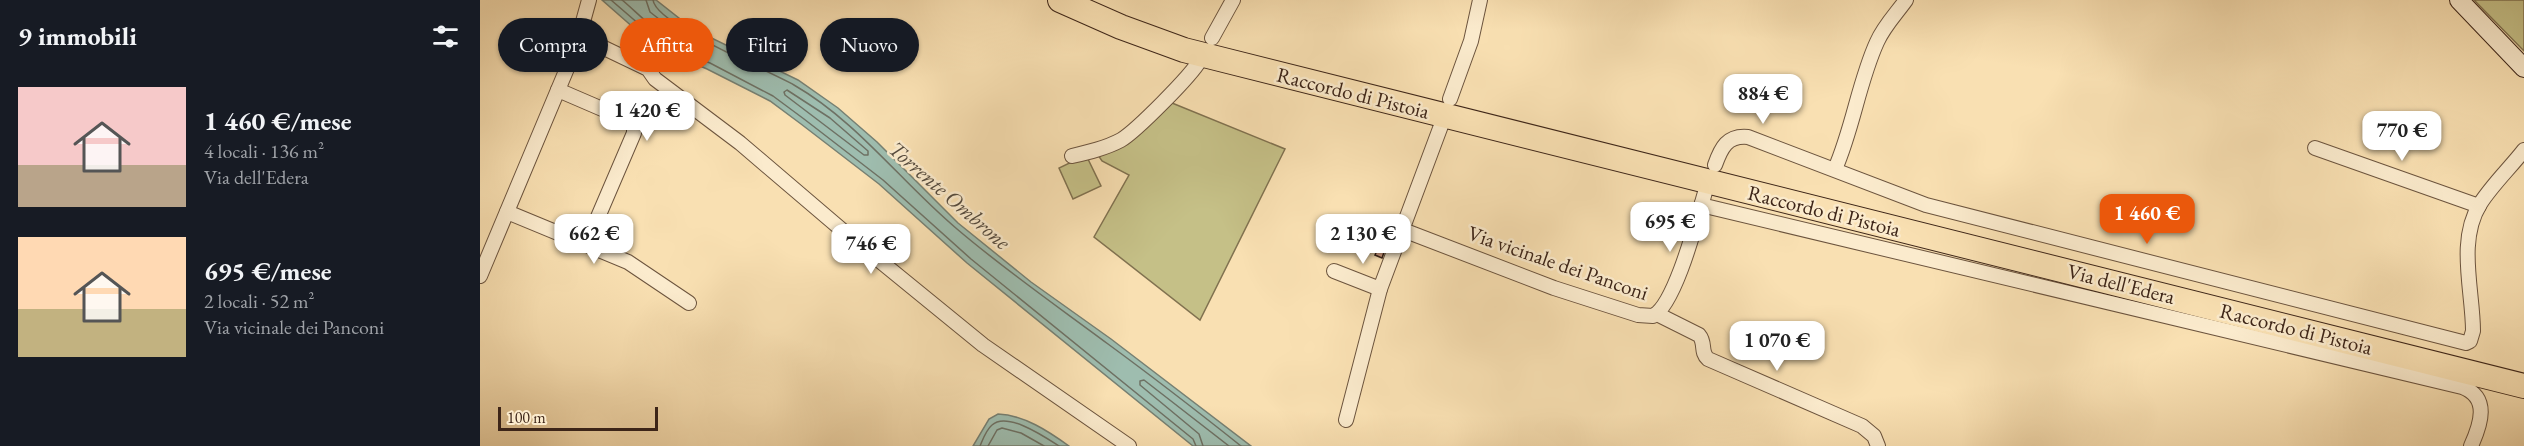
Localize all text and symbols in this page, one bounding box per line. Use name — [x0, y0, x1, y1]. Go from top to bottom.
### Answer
chip: Compra — [498, 18, 608, 72]
chip: Affitta — [620, 18, 714, 72]
chip: Filtri — [726, 18, 808, 72]
chip: Nuovo — [820, 18, 919, 72]
text: 9 immobili — [18, 19, 137, 53]
icon: filters — [429, 20, 462, 53]
street label: Raccordo di Pistoia — [1274, 61, 1433, 125]
pin: 884 € — [1721, 74, 1805, 125]
text: 884 € — [1737, 80, 1789, 106]
pin: 1 420 € — [592, 91, 702, 142]
text: 1 420 € — [614, 97, 680, 123]
text: 1 460 €/mese — [204, 104, 352, 138]
icon: home — [66, 111, 138, 183]
pin: 770 € — [2360, 111, 2444, 162]
text: 770 € — [2376, 117, 2428, 143]
water label: Torrente Ombrone — [883, 134, 1017, 257]
text: 4 locali · 136 m² — [204, 138, 324, 164]
text: Via dell'Edera — [204, 164, 309, 190]
street label: Raccordo di Pistoia — [1745, 179, 1904, 243]
pin: 1 460 € — [2092, 194, 2202, 245]
text: 1 460 € — [2114, 200, 2180, 226]
pin: 695 € — [1628, 202, 1712, 253]
text: 695 € — [1644, 208, 1696, 234]
pin: 662 € — [552, 214, 636, 265]
pin: 2 130 € — [1308, 214, 1418, 265]
street label: Via vicinale dei Panconi — [1464, 219, 1652, 306]
text: 662 € — [568, 220, 620, 246]
text: 2 130 € — [1330, 220, 1396, 246]
pin: 746 € — [829, 224, 913, 275]
text: 746 € — [845, 230, 897, 256]
text: 695 €/mese — [204, 254, 332, 288]
street label: Via dell'Edera — [2064, 257, 2178, 310]
icon: home — [66, 261, 138, 333]
text: 2 locali · 52 m² — [204, 288, 315, 314]
street label: Raccordo di Pistoia — [2217, 297, 2376, 361]
text: Via vicinale dei Panconi — [204, 314, 384, 340]
pin: 1 070 € — [1722, 321, 1832, 372]
text: 1 070 € — [1744, 327, 1810, 353]
scale bar — [498, 404, 658, 432]
text: 100 m — [507, 407, 546, 428]

